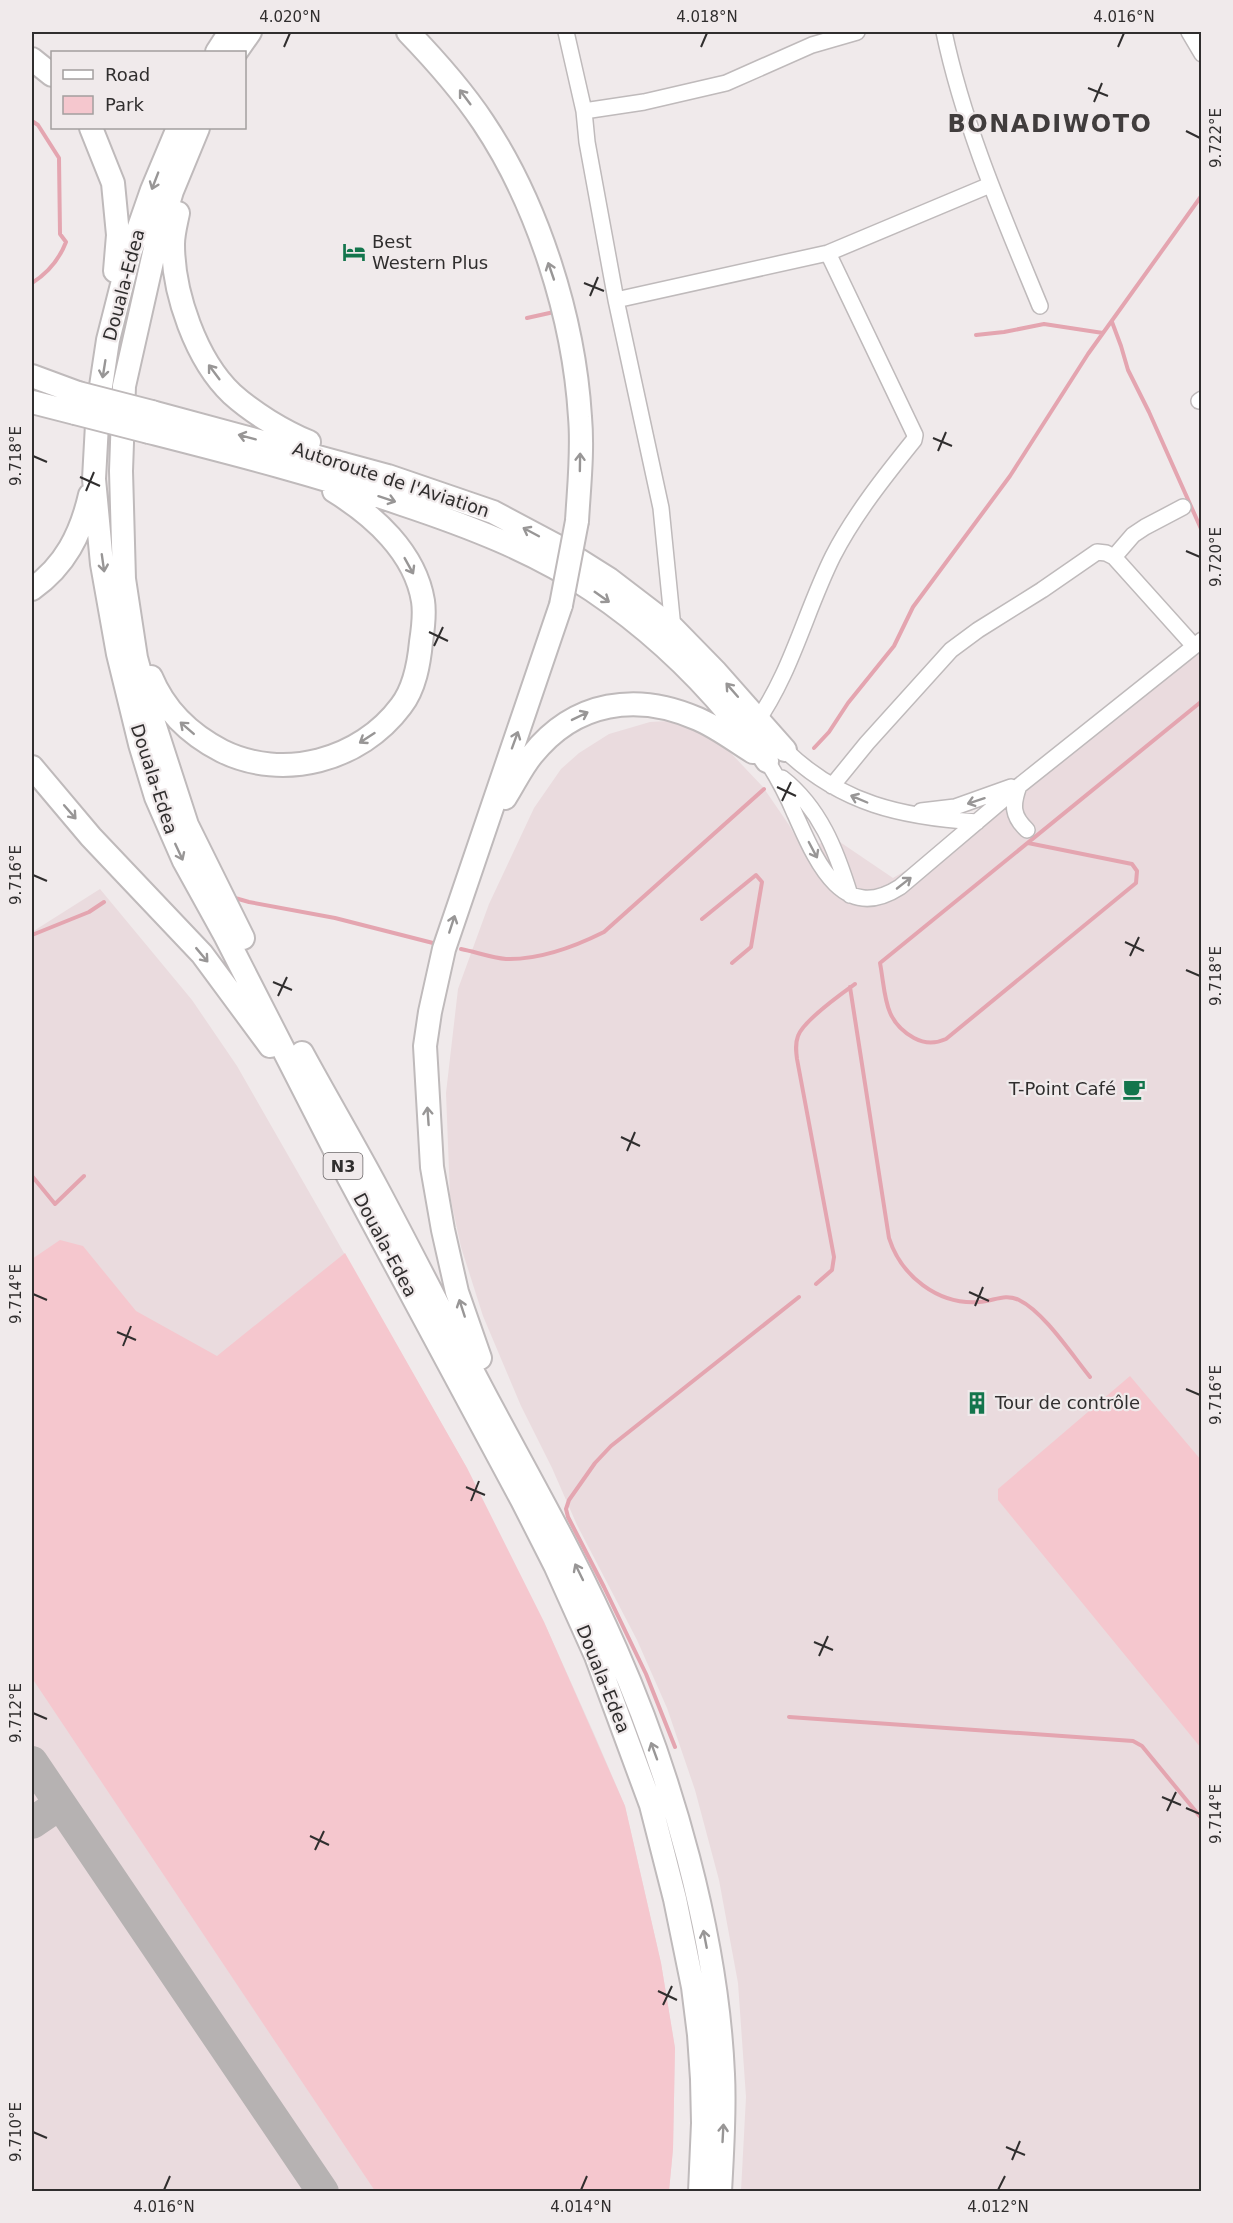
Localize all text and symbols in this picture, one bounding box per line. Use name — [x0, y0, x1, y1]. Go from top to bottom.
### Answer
text: 4.020°N — [259, 8, 321, 26]
text: 4.018°N — [676, 8, 738, 26]
text: 4.016°N — [1093, 8, 1155, 26]
legend — [51, 51, 246, 129]
text: Road — [105, 64, 150, 85]
one-way arrow — [458, 90, 471, 106]
text: Park — [105, 94, 144, 115]
text: 9.722°E — [1207, 108, 1225, 168]
district label: BONADIWOTO — [948, 110, 1152, 138]
one-way arrow — [149, 171, 160, 190]
street label: Douala-Edea — [99, 227, 149, 343]
place label: Best Western Plus — [372, 231, 488, 273]
hotel icon: Best Western Plus — [341, 239, 367, 265]
one-way arrow — [545, 262, 556, 281]
one-way arrow — [98, 359, 109, 378]
one-way arrow — [208, 364, 220, 380]
text: 9.718°E — [7, 426, 25, 486]
one-way arrow — [238, 430, 257, 442]
street label: Autoroute de l'Aviation — [290, 438, 492, 521]
one-way arrow — [575, 453, 586, 473]
one-way arrow — [377, 494, 396, 505]
one-way arrow — [522, 526, 540, 537]
text: 9.720°E — [1207, 527, 1225, 587]
one-way arrow — [97, 553, 108, 572]
one-way arrow — [403, 557, 415, 574]
one-way arrow — [593, 591, 609, 603]
one-way arrow — [725, 683, 739, 698]
one-way arrow — [571, 710, 589, 721]
street label: Douala-Edea — [127, 721, 182, 837]
one-way arrow — [179, 721, 195, 734]
one-way arrow — [511, 731, 522, 750]
one-way arrow — [358, 732, 375, 745]
one-way arrow — [850, 793, 868, 804]
one-way arrow — [967, 796, 986, 807]
one-way arrow — [63, 804, 76, 820]
one-way arrow — [807, 841, 819, 859]
one-way arrow — [174, 842, 186, 860]
text: 9.716°E — [7, 845, 25, 905]
one-way arrow — [896, 877, 912, 890]
one-way arrow — [448, 915, 459, 934]
text: 9.718°E — [1207, 946, 1225, 1006]
one-way arrow — [195, 947, 209, 962]
cafe icon: T-Point Café — [1121, 1076, 1147, 1102]
place label: T-Point Café — [1008, 1078, 1116, 1099]
one-way arrow — [423, 1107, 434, 1127]
road number: N3 — [324, 1153, 362, 1179]
street label: Douala-Edea — [349, 1189, 422, 1300]
text: 9.714°E — [7, 1264, 25, 1324]
one-way arrow — [455, 1299, 466, 1318]
text: 9.716°E — [1207, 1365, 1225, 1425]
building icon: Tour de contrôle — [964, 1390, 990, 1416]
place label: Tour de contrôle — [994, 1392, 1140, 1413]
one-way arrow — [573, 1563, 585, 1581]
street label: Douala-Edea — [572, 1622, 635, 1736]
text: 9.712°E — [7, 1683, 25, 1743]
one-way arrow — [648, 1743, 659, 1761]
text: 9.714°E — [1207, 1784, 1225, 1844]
one-way arrow — [699, 1930, 710, 1950]
text: 9.710°E — [7, 2102, 25, 2162]
one-way arrow — [718, 2124, 729, 2144]
text: 4.016°N — [133, 2198, 195, 2216]
text: 4.014°N — [550, 2198, 612, 2216]
text: 4.012°N — [967, 2198, 1029, 2216]

